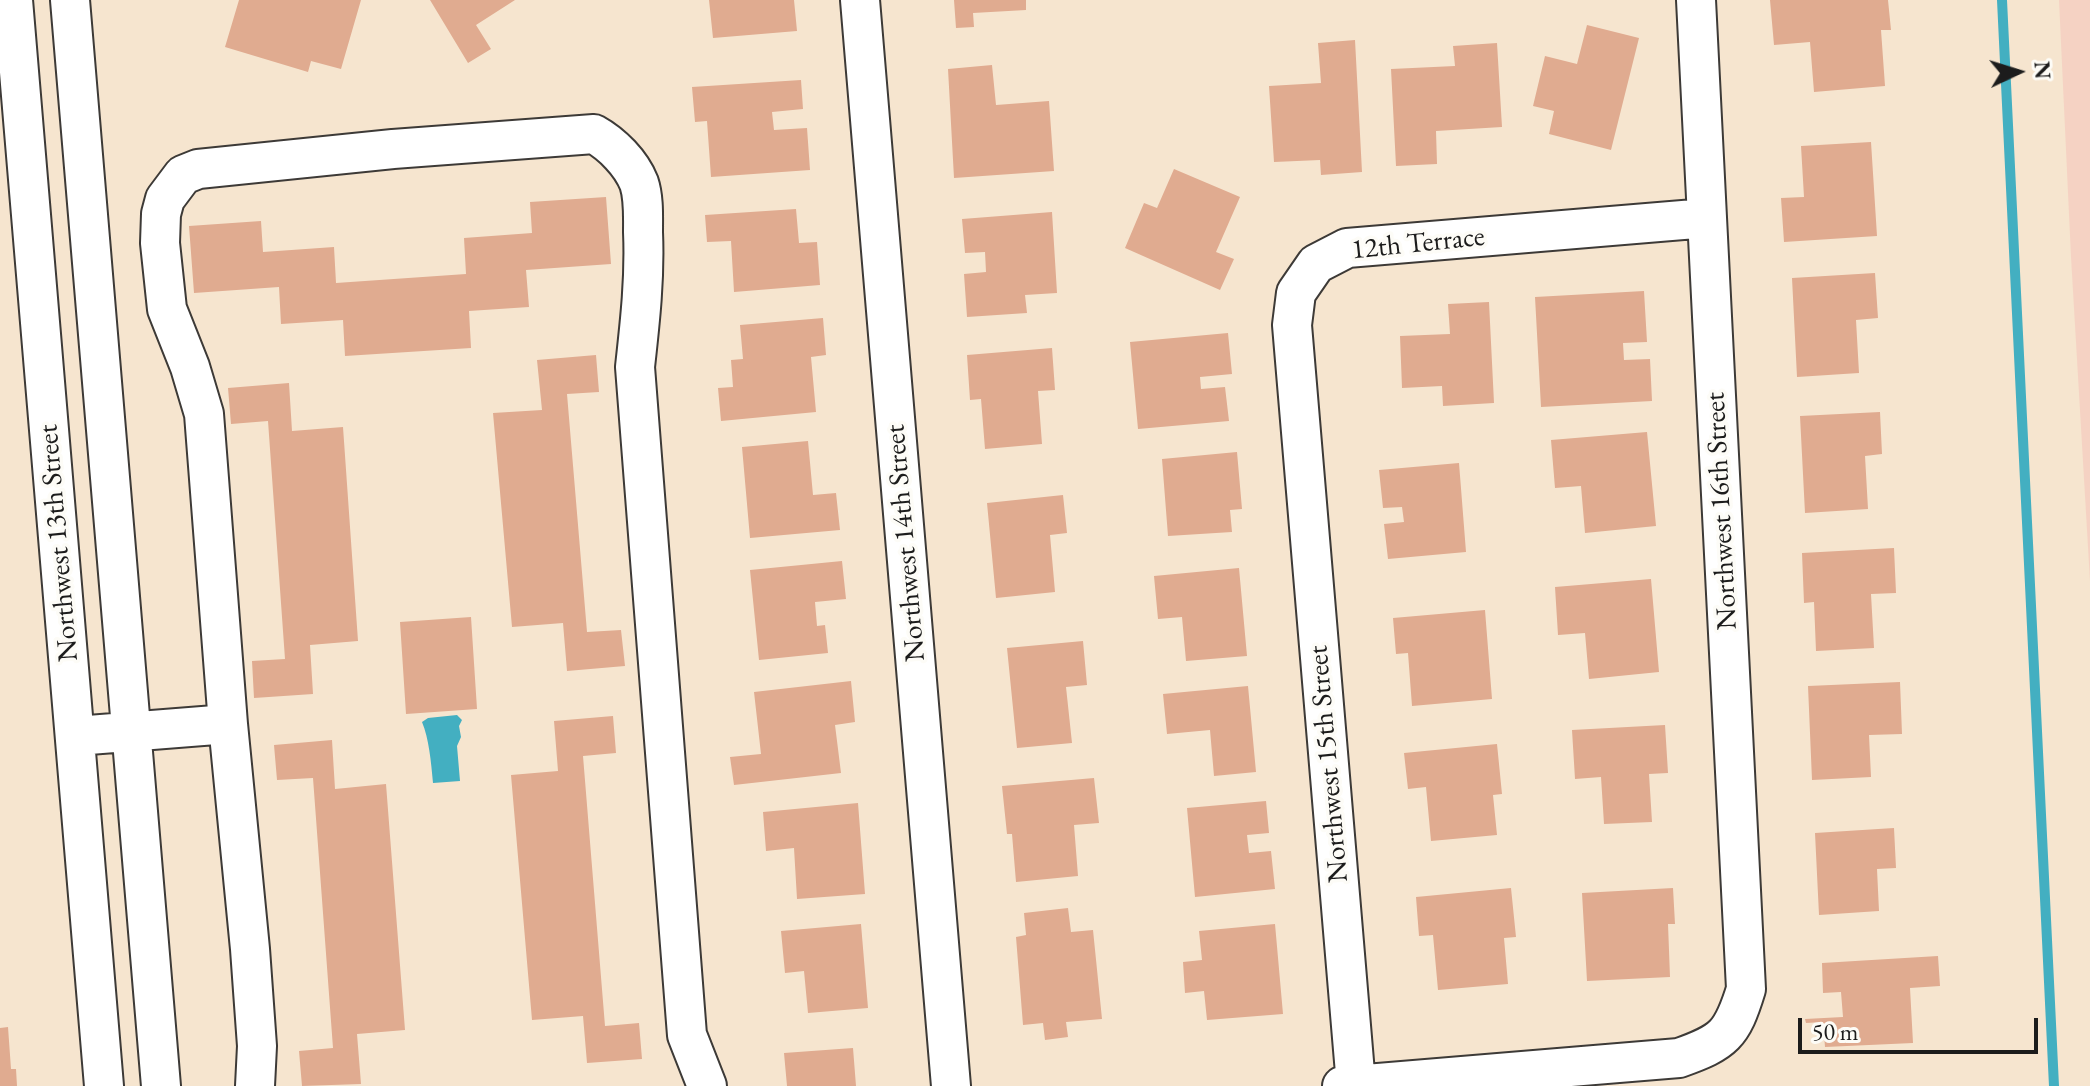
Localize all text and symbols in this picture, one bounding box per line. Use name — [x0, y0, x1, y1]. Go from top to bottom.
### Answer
north arrow — [1978, 32, 2058, 112]
text: N — [2027, 60, 2058, 80]
street label: 12th Terrace — [1350, 220, 1486, 268]
street label: Northwest 16th Street — [1699, 391, 1745, 631]
street label: Northwest 13th Street — [32, 423, 86, 663]
street label: Northwest 14th Street — [879, 423, 933, 663]
street label: Northwest 15th Street — [1302, 644, 1356, 884]
scale bar — [1802, 1002, 2042, 1052]
text: 50 m — [1812, 1016, 1859, 1047]

